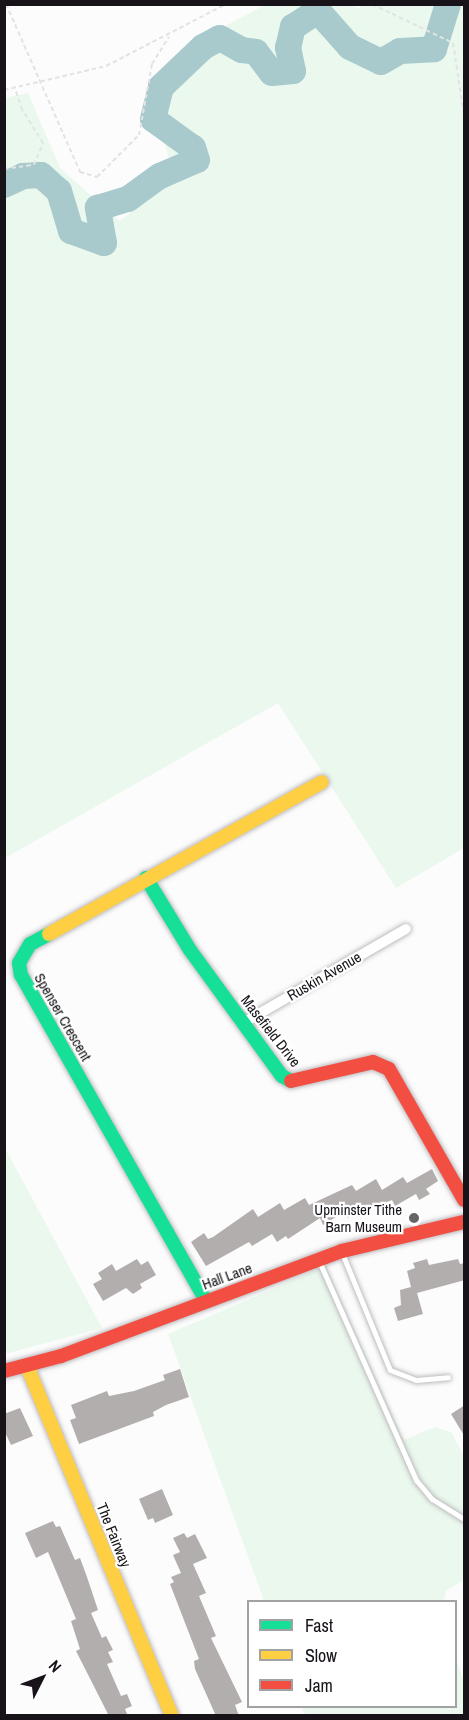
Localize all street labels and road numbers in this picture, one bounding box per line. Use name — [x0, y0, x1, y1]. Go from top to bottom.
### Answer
street label: Ruskin Avenue — [283, 947, 365, 1005]
street label: Spenser Crescent — [31, 970, 95, 1064]
street label: Masefield Drive — [237, 992, 305, 1070]
street label: Hall Lane — [200, 1259, 254, 1293]
street label: The Fairway — [93, 1500, 135, 1570]

